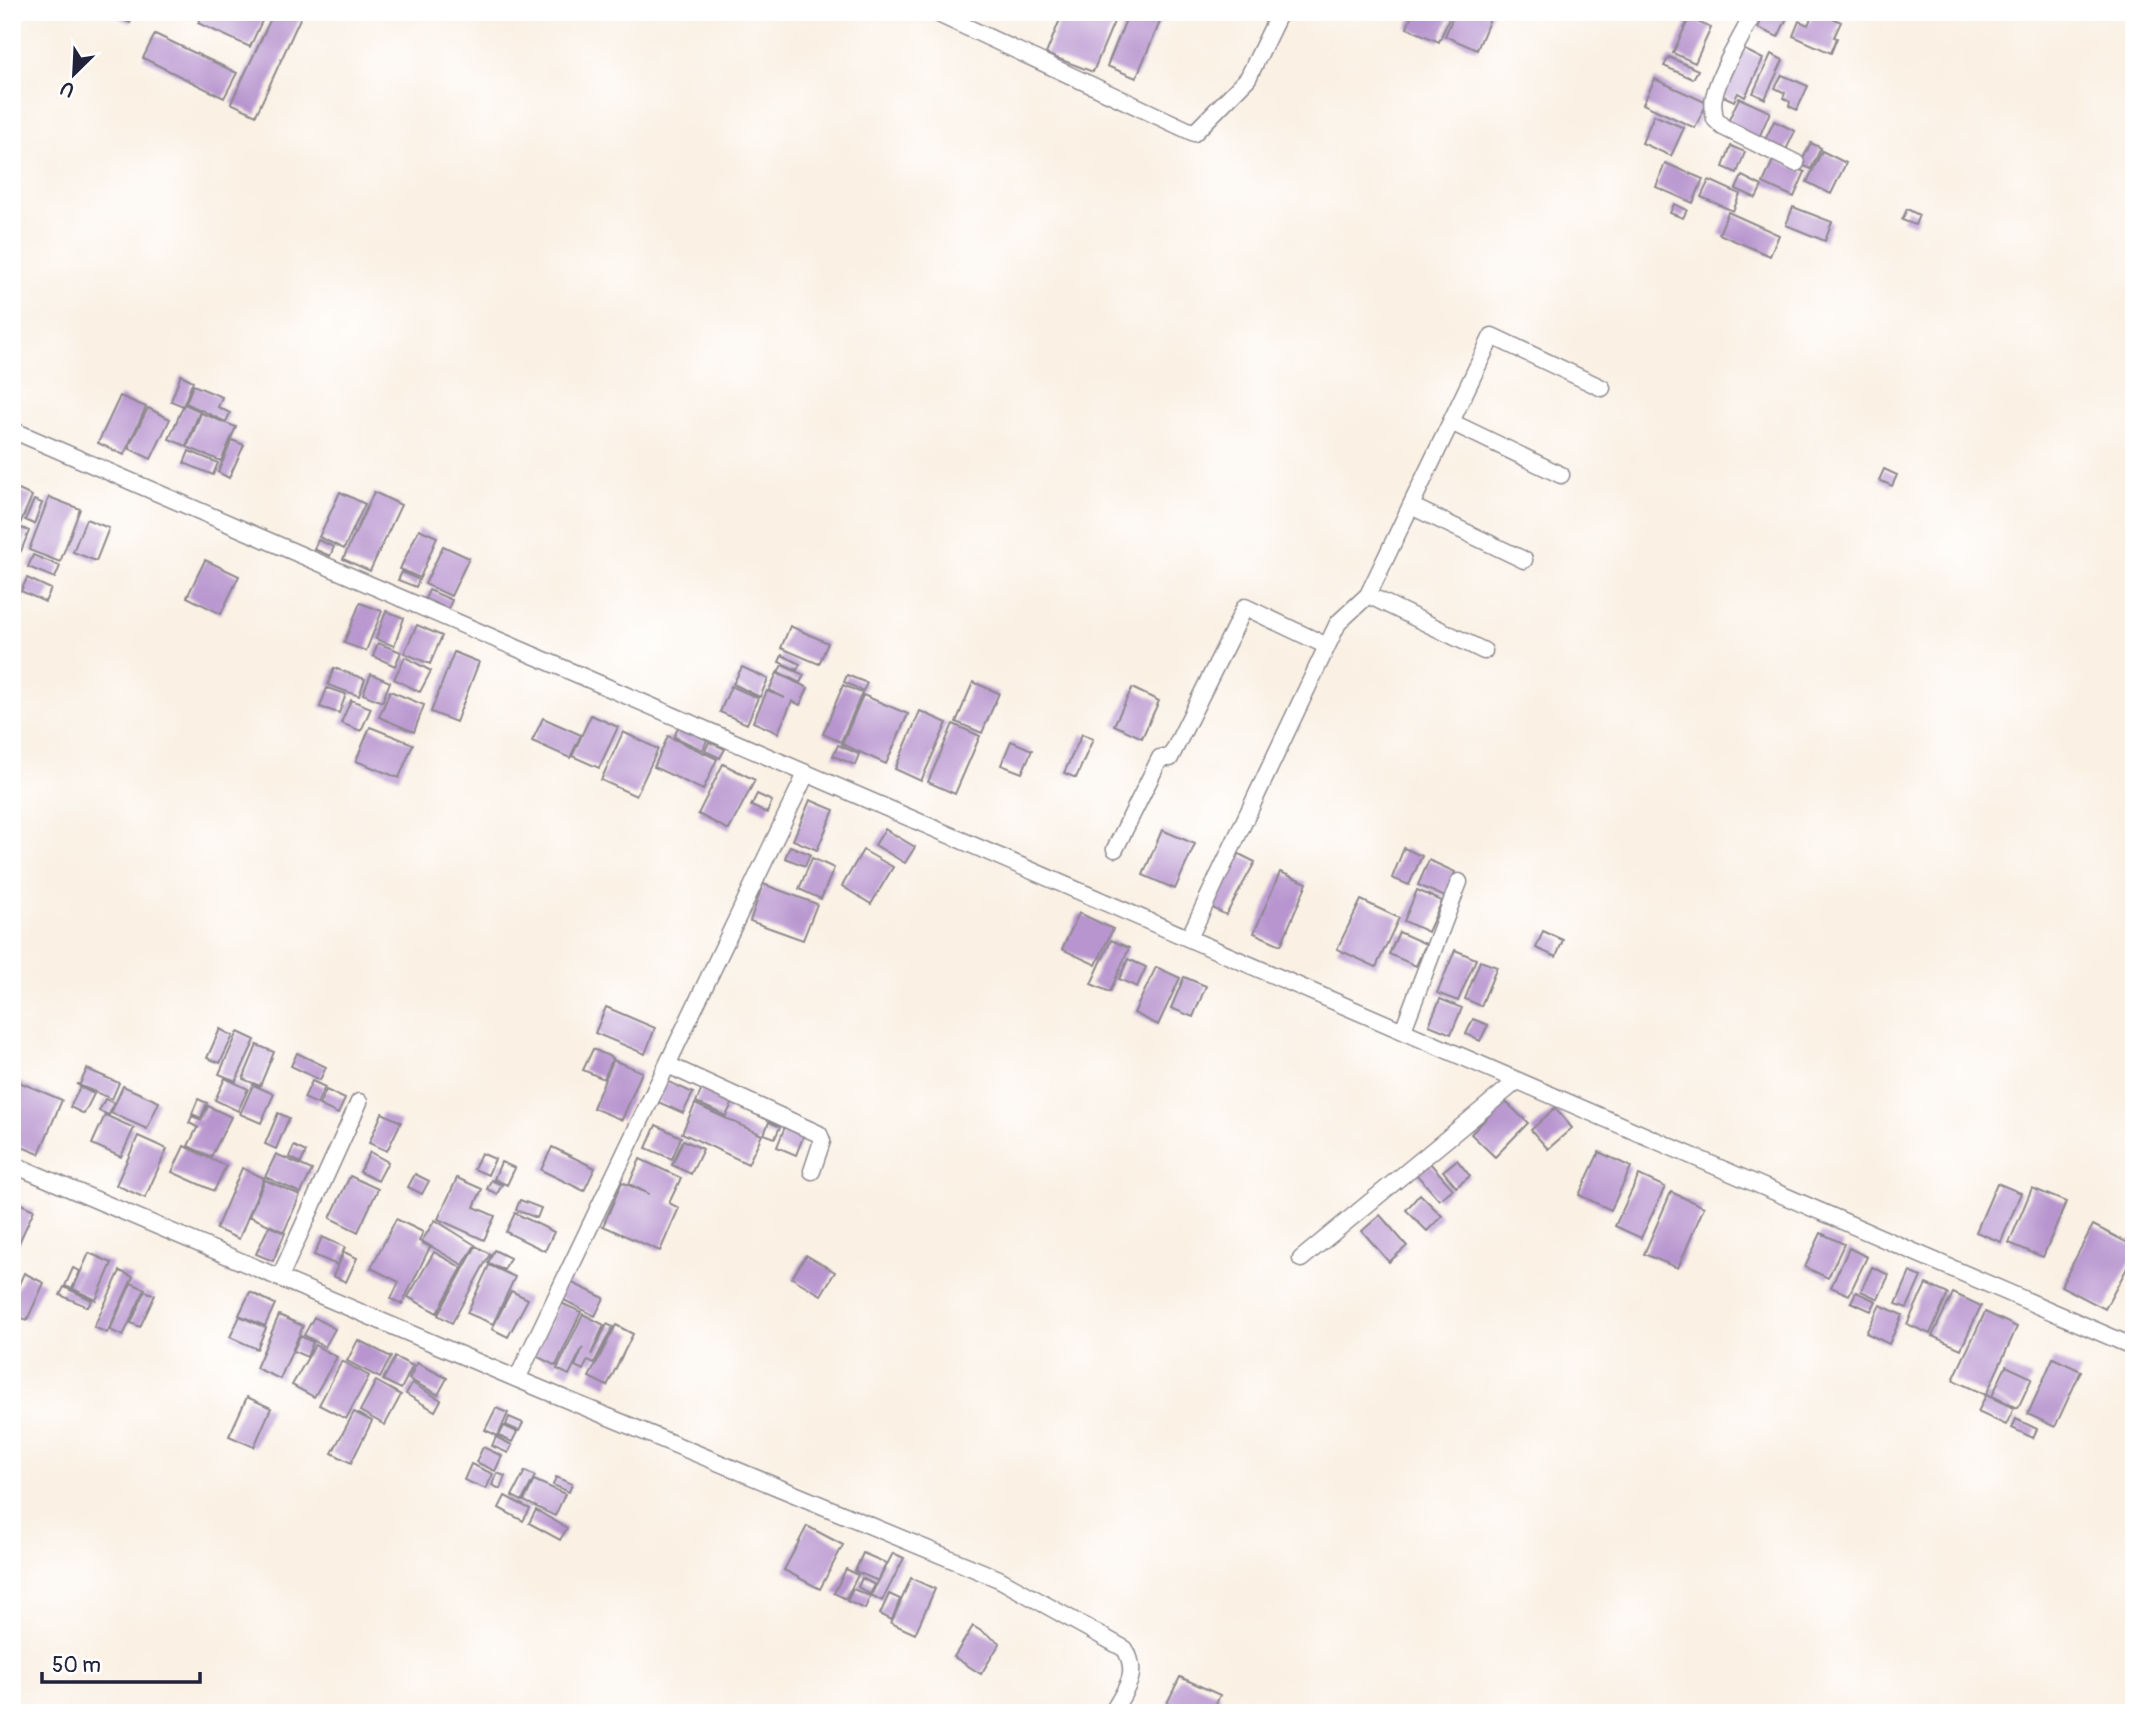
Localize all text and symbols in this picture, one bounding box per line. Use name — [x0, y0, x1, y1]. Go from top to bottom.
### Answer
north arrow — [38, 38, 108, 108]
text: U — [57, 75, 78, 102]
scale bar — [42, 1641, 200, 1685]
text: 50 m — [52, 1652, 101, 1679]

